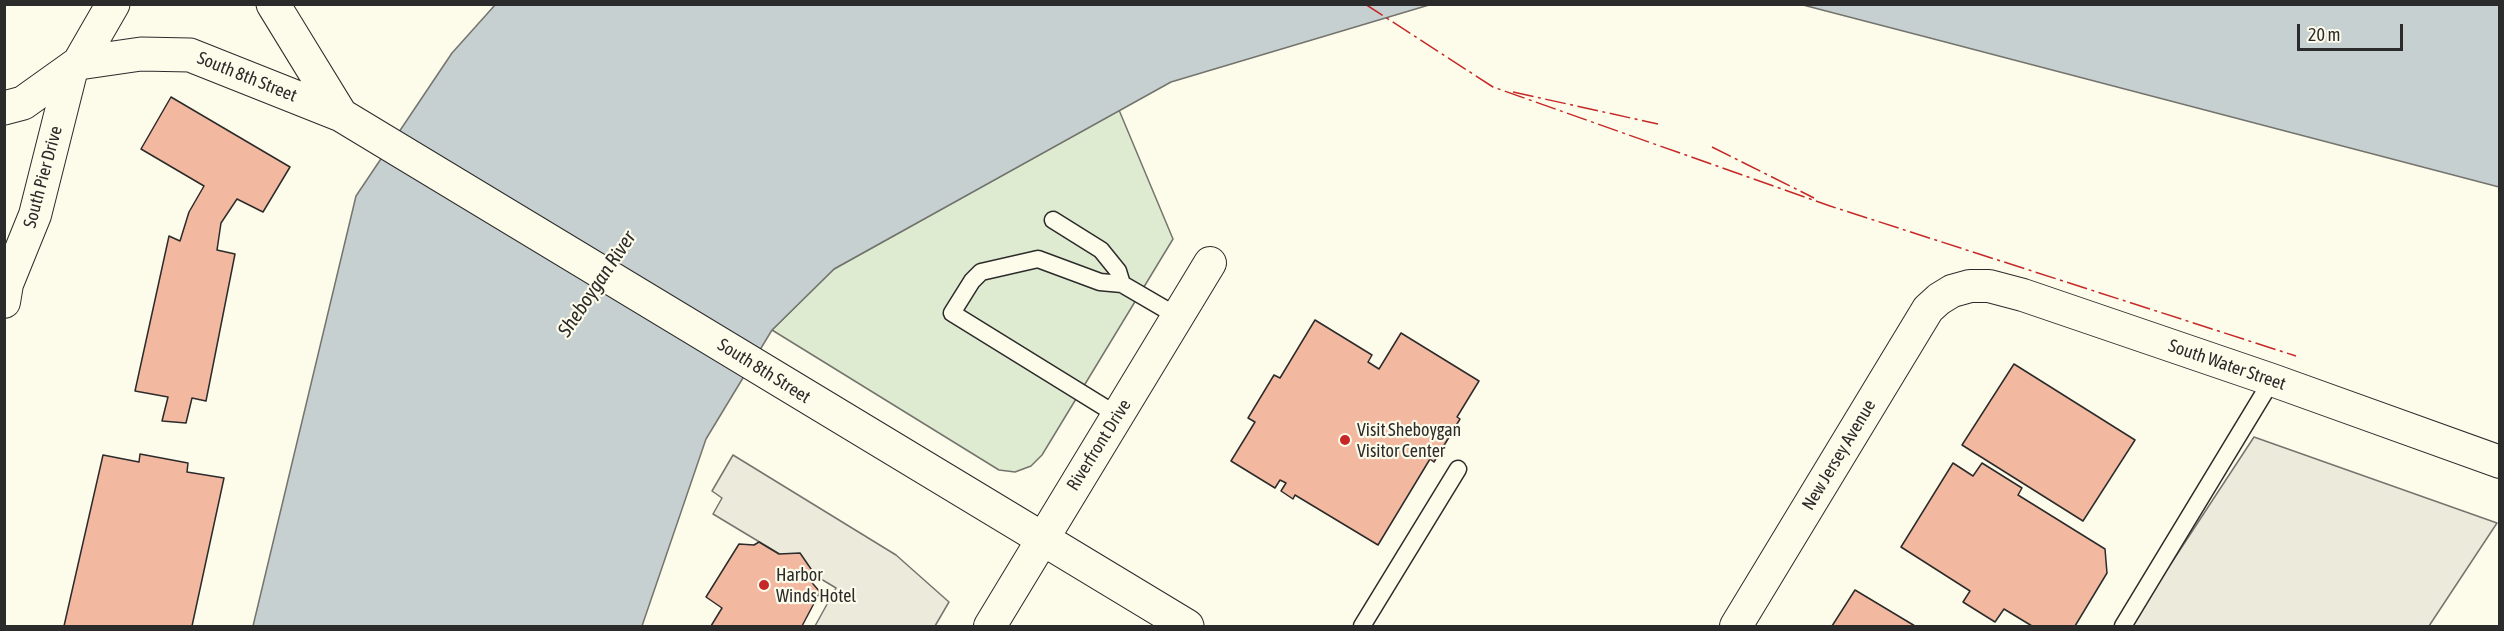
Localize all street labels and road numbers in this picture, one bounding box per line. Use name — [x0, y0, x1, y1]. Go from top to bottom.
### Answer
street label: South 8th Street — [194, 47, 300, 107]
street label: South Pier Drive — [19, 124, 67, 230]
street label: South 8th Street — [714, 334, 814, 408]
street label: South Water Street — [2166, 335, 2288, 395]
street label: Riverfront Drive — [1062, 395, 1136, 495]
street label: New Jersey Avenue — [1798, 396, 1880, 514]

